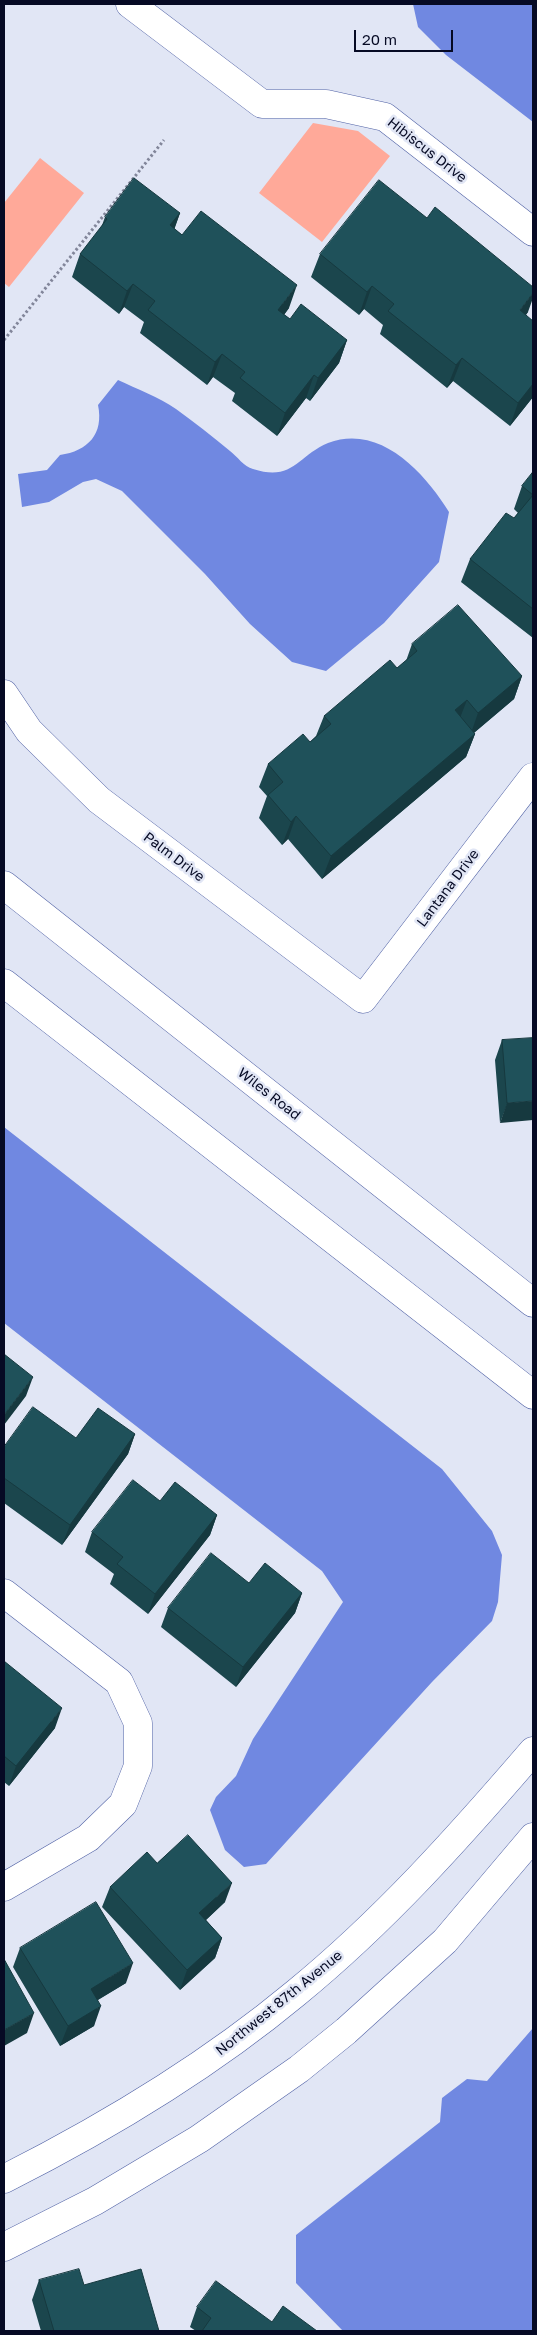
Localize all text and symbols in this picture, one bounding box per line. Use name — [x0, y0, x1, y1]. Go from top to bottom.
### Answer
scale bar — [357, 20, 456, 52]
text: 20 m — [362, 30, 397, 48]
street label: Hibiscus Drive — [384, 114, 470, 186]
street label: Palm Drive — [140, 829, 208, 885]
street label: Lantana Drive — [413, 846, 483, 930]
street label: Wiles Road — [234, 1064, 304, 1124]
street label: Northwest 87th Avenue — [212, 1947, 346, 2059]

